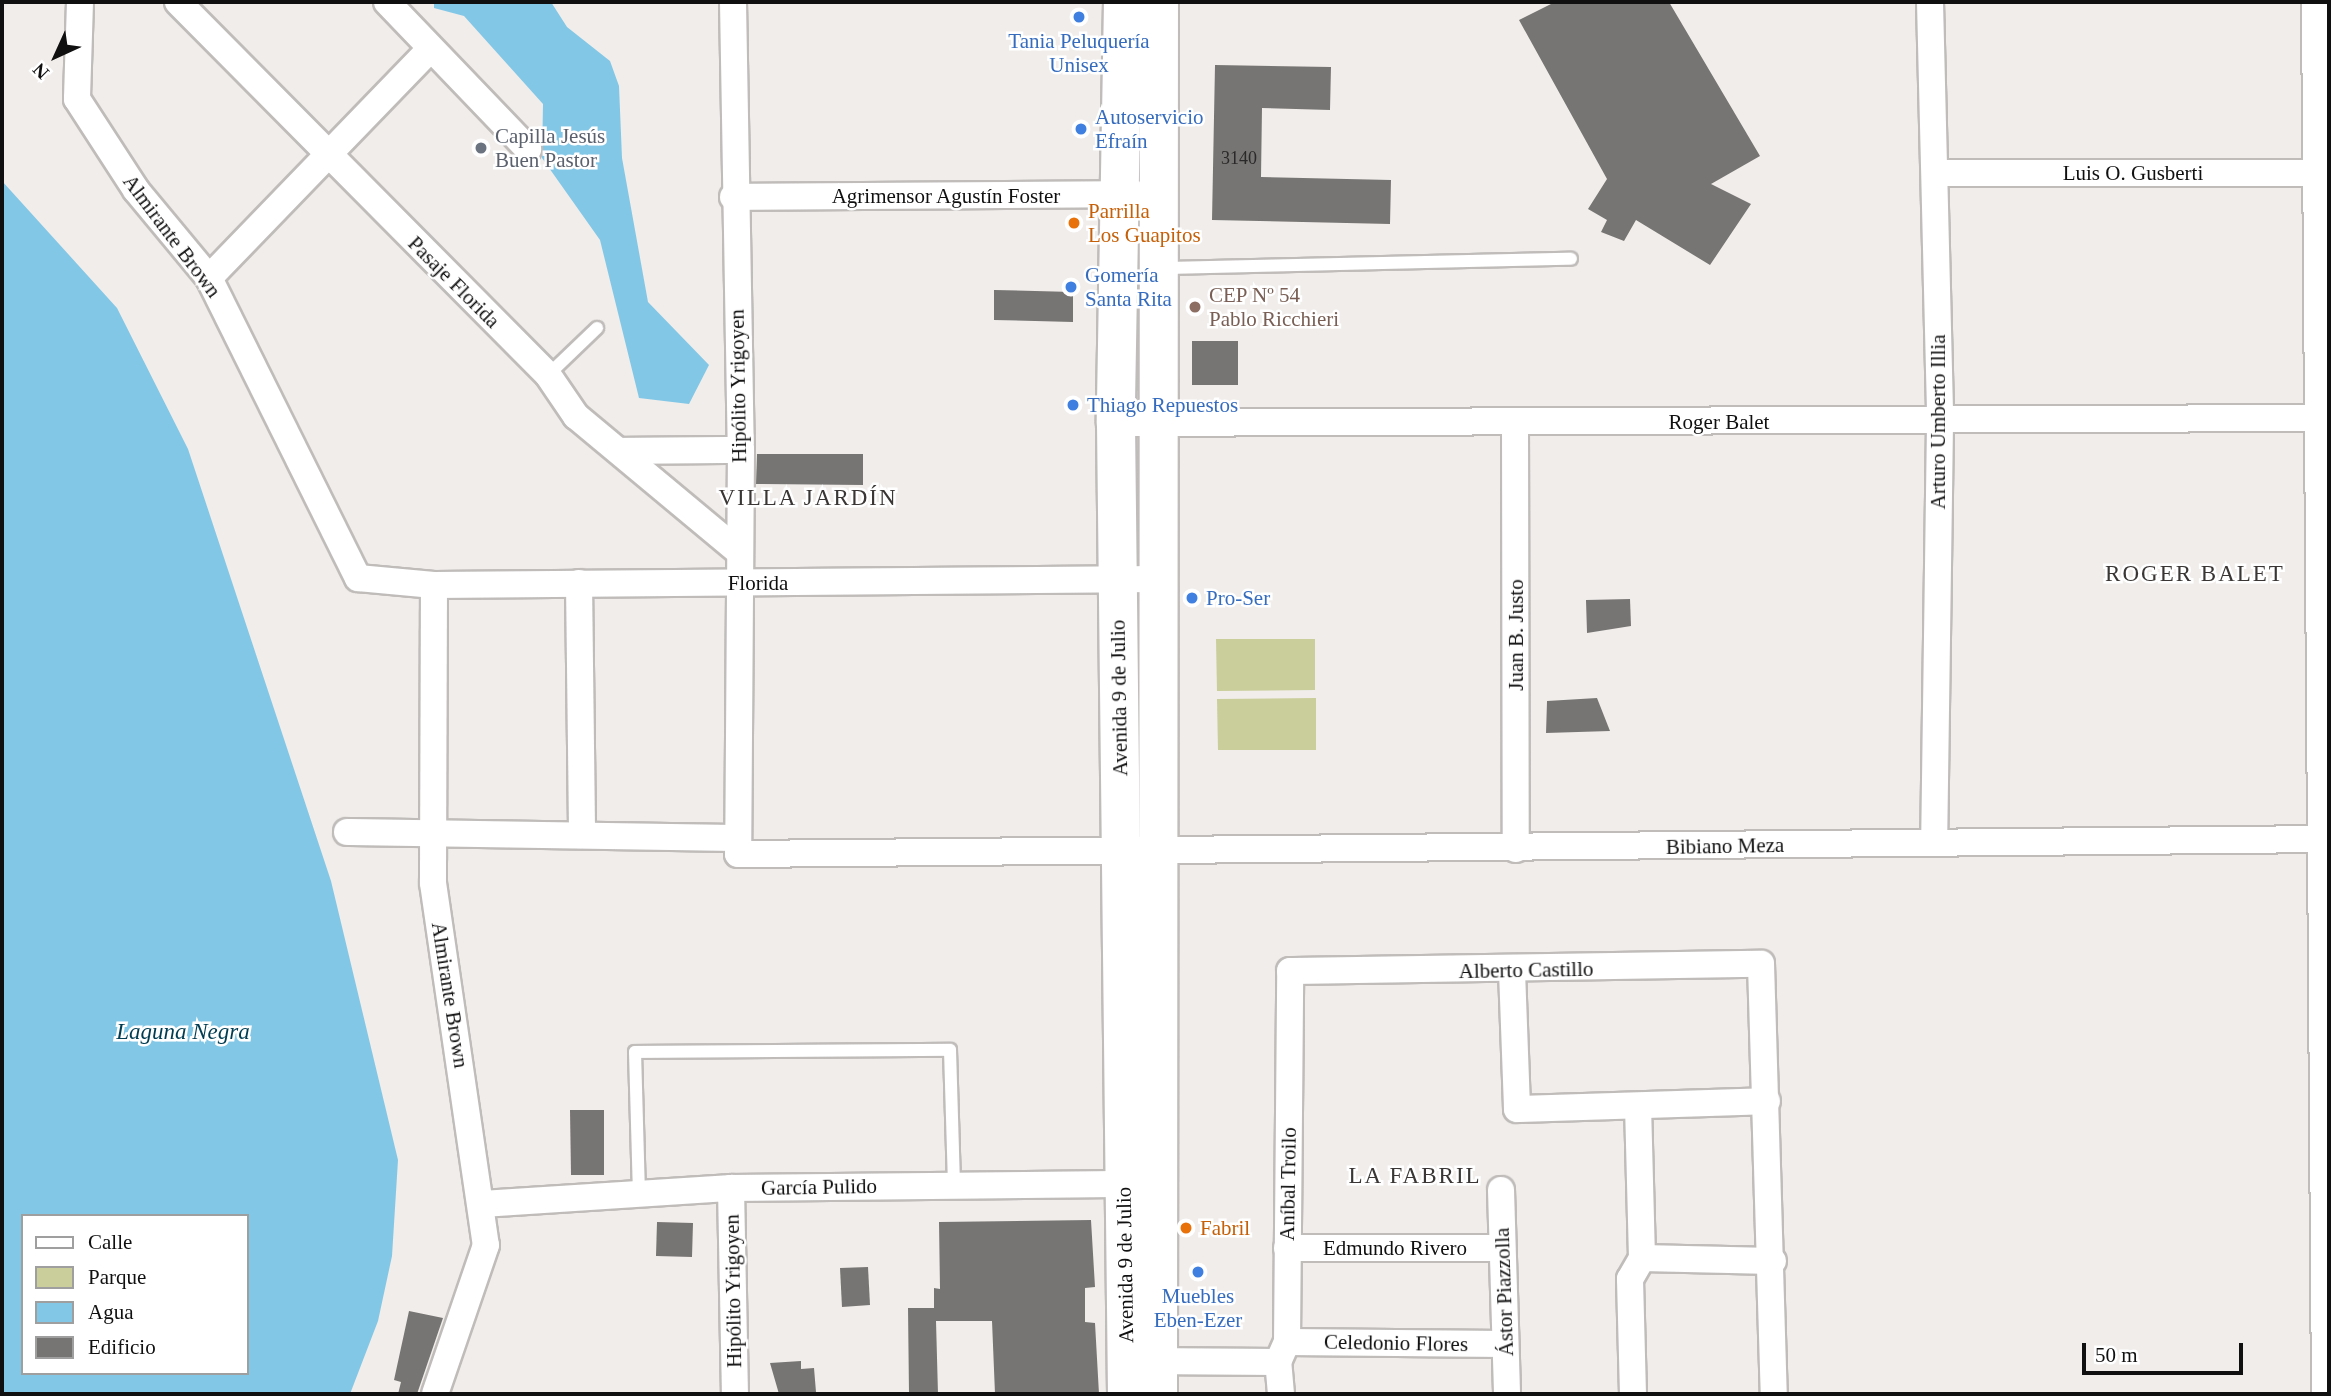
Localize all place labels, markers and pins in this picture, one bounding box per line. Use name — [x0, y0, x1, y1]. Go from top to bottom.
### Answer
marker: Tania Peluquería Unisex — [1071, 9, 1087, 25]
place label: Tania Peluquería Unisex — [1008, 28, 1150, 78]
place label: Autoservicio Efraín — [1095, 104, 1203, 154]
marker: Autoservicio Efraín — [1073, 121, 1089, 137]
place label: Capilla Jesús Buen Pastor — [495, 123, 605, 173]
marker: Capilla Jesús Buen Pastor — [473, 140, 489, 156]
place label: Parrilla Los Guapitos — [1088, 198, 1201, 248]
marker: Parrilla Los Guapitos — [1066, 215, 1082, 231]
place label: Gomería Santa Rita — [1085, 262, 1172, 312]
marker: Gomería Santa Rita — [1063, 279, 1079, 295]
place label: CEP Nº 54 Pablo Ricchieri — [1209, 282, 1339, 332]
marker: CEP Nº 54 Pablo Ricchieri — [1187, 299, 1203, 315]
place label: Thiago Repuestos — [1087, 392, 1238, 418]
marker: Thiago Repuestos — [1065, 397, 1081, 413]
place label: Pro-Ser — [1206, 585, 1270, 611]
marker: Pro-Ser — [1184, 590, 1200, 606]
place label: Fabril — [1200, 1215, 1250, 1241]
marker: Fabril — [1178, 1220, 1194, 1236]
marker: Muebles Eben-Ezer — [1190, 1264, 1206, 1280]
place label: Muebles Eben-Ezer — [1154, 1283, 1242, 1333]

